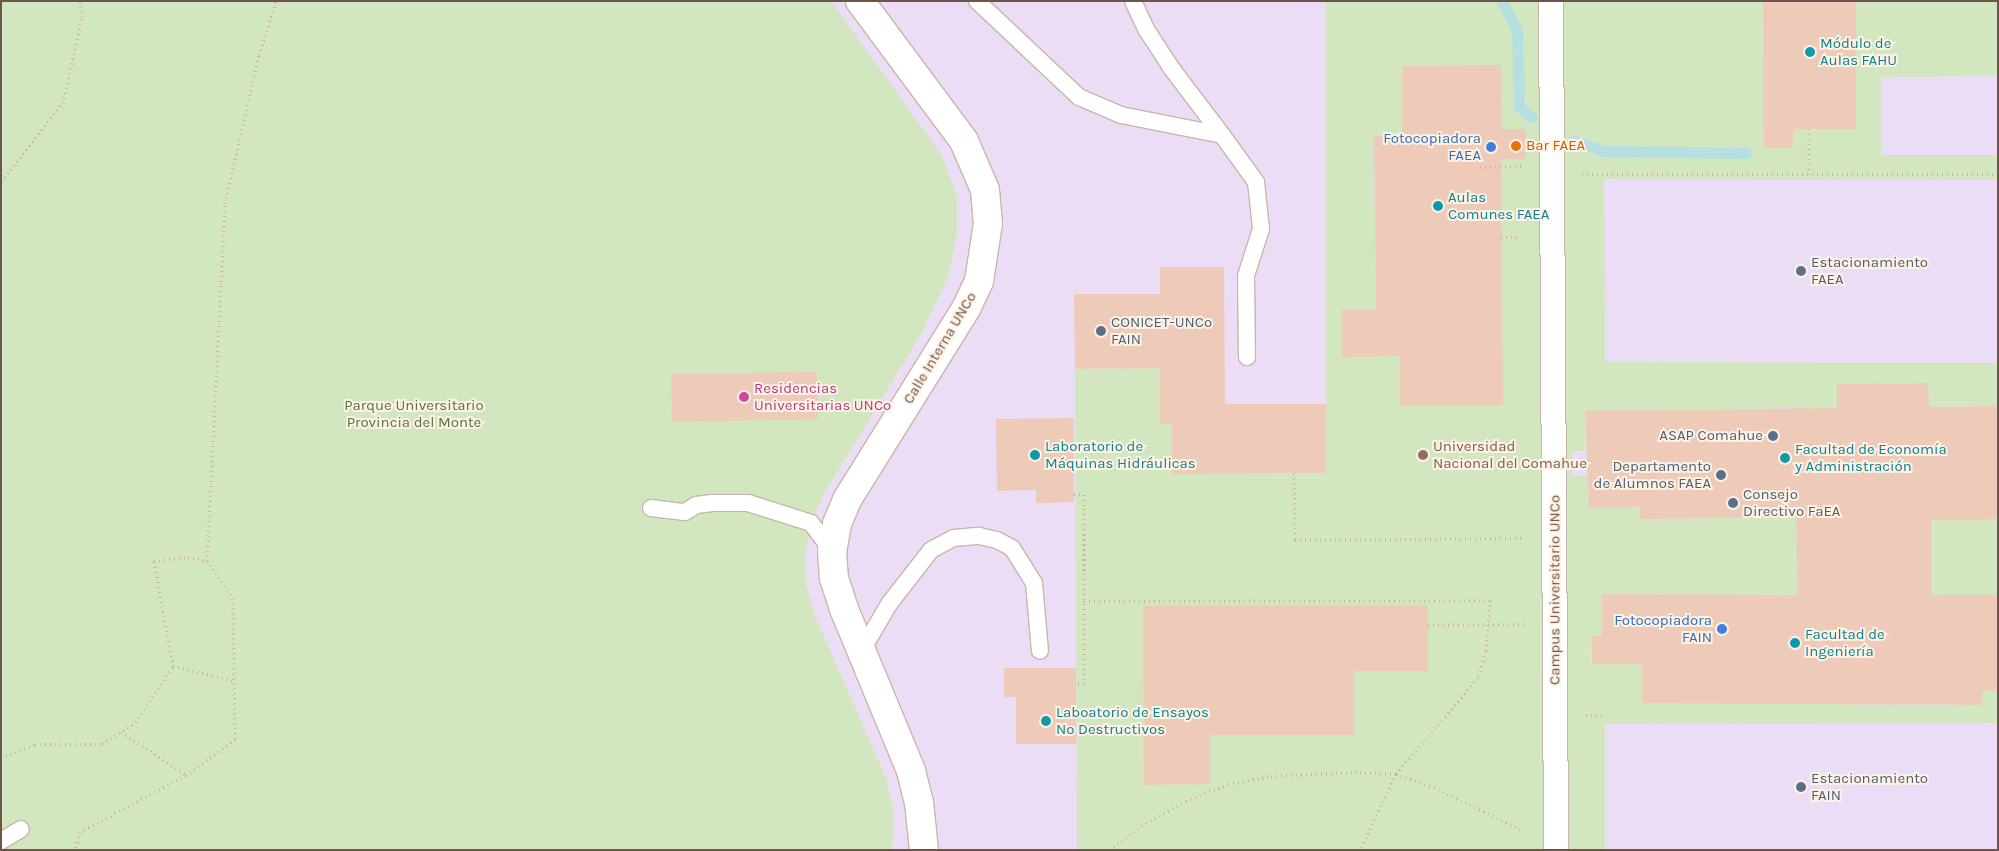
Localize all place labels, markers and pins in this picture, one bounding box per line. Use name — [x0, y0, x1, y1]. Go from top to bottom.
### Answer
place label: Módulo de Aulas FAHU — [1820, 34, 1897, 69]
marker: Módulo de Aulas FAHU — [1804, 46, 1816, 58]
place label: Fotocopiadora FAEA — [1383, 129, 1481, 164]
place label: Bar FAEA — [1526, 137, 1585, 155]
marker: Bar FAEA — [1510, 140, 1522, 152]
marker: Fotocopiadora FAEA — [1485, 141, 1497, 153]
place label: Aulas Comunes FAEA — [1448, 188, 1549, 223]
marker: Aulas Comunes FAEA — [1432, 200, 1444, 212]
place label: Estacionamiento FAEA — [1811, 253, 1928, 288]
marker: Estacionamiento FAEA — [1795, 265, 1807, 277]
place label: CONICET-UNCo FAIN — [1111, 313, 1212, 348]
marker: CONICET-UNCo FAIN — [1095, 325, 1107, 337]
place label: Residencias Universitarias UNCo — [754, 379, 891, 414]
marker: Residencias Universitarias UNCo — [738, 391, 750, 403]
place label: ASAP Comahue — [1659, 427, 1763, 445]
marker: ASAP Comahue — [1767, 430, 1779, 442]
place label: Laboratorio de Máquinas Hidráulicas — [1045, 437, 1196, 472]
place label: Universidad Nacional del Comahue — [1433, 437, 1587, 472]
place label: Facultad de Economía y Administración — [1795, 440, 1947, 475]
marker: Laboratorio de Máquinas Hidráulicas — [1029, 449, 1041, 461]
marker: Universidad Nacional del Comahue — [1417, 449, 1429, 461]
marker: Facultad de Economía y Administración — [1779, 452, 1791, 464]
place label: Departamento de Alumnos FAEA — [1594, 457, 1711, 492]
marker: Departamento de Alumnos FAEA — [1715, 469, 1727, 481]
place label: Consejo Directivo FaEA — [1743, 485, 1840, 520]
marker: Consejo Directivo FaEA — [1727, 497, 1739, 509]
place label: Fotocopiadora FAIN — [1614, 611, 1712, 646]
marker: Fotocopiadora FAIN — [1716, 623, 1728, 635]
place label: Facultad de Ingeniería — [1805, 625, 1885, 660]
marker: Facultad de Ingeniería — [1789, 637, 1801, 649]
place label: Laboatorio de Ensayos No Destructivos — [1056, 703, 1209, 738]
marker: Laboatorio de Ensayos No Destructivos — [1040, 715, 1052, 727]
place label: Estacionamiento FAIN — [1811, 769, 1928, 804]
marker: Estacionamiento FAIN — [1795, 781, 1807, 793]

